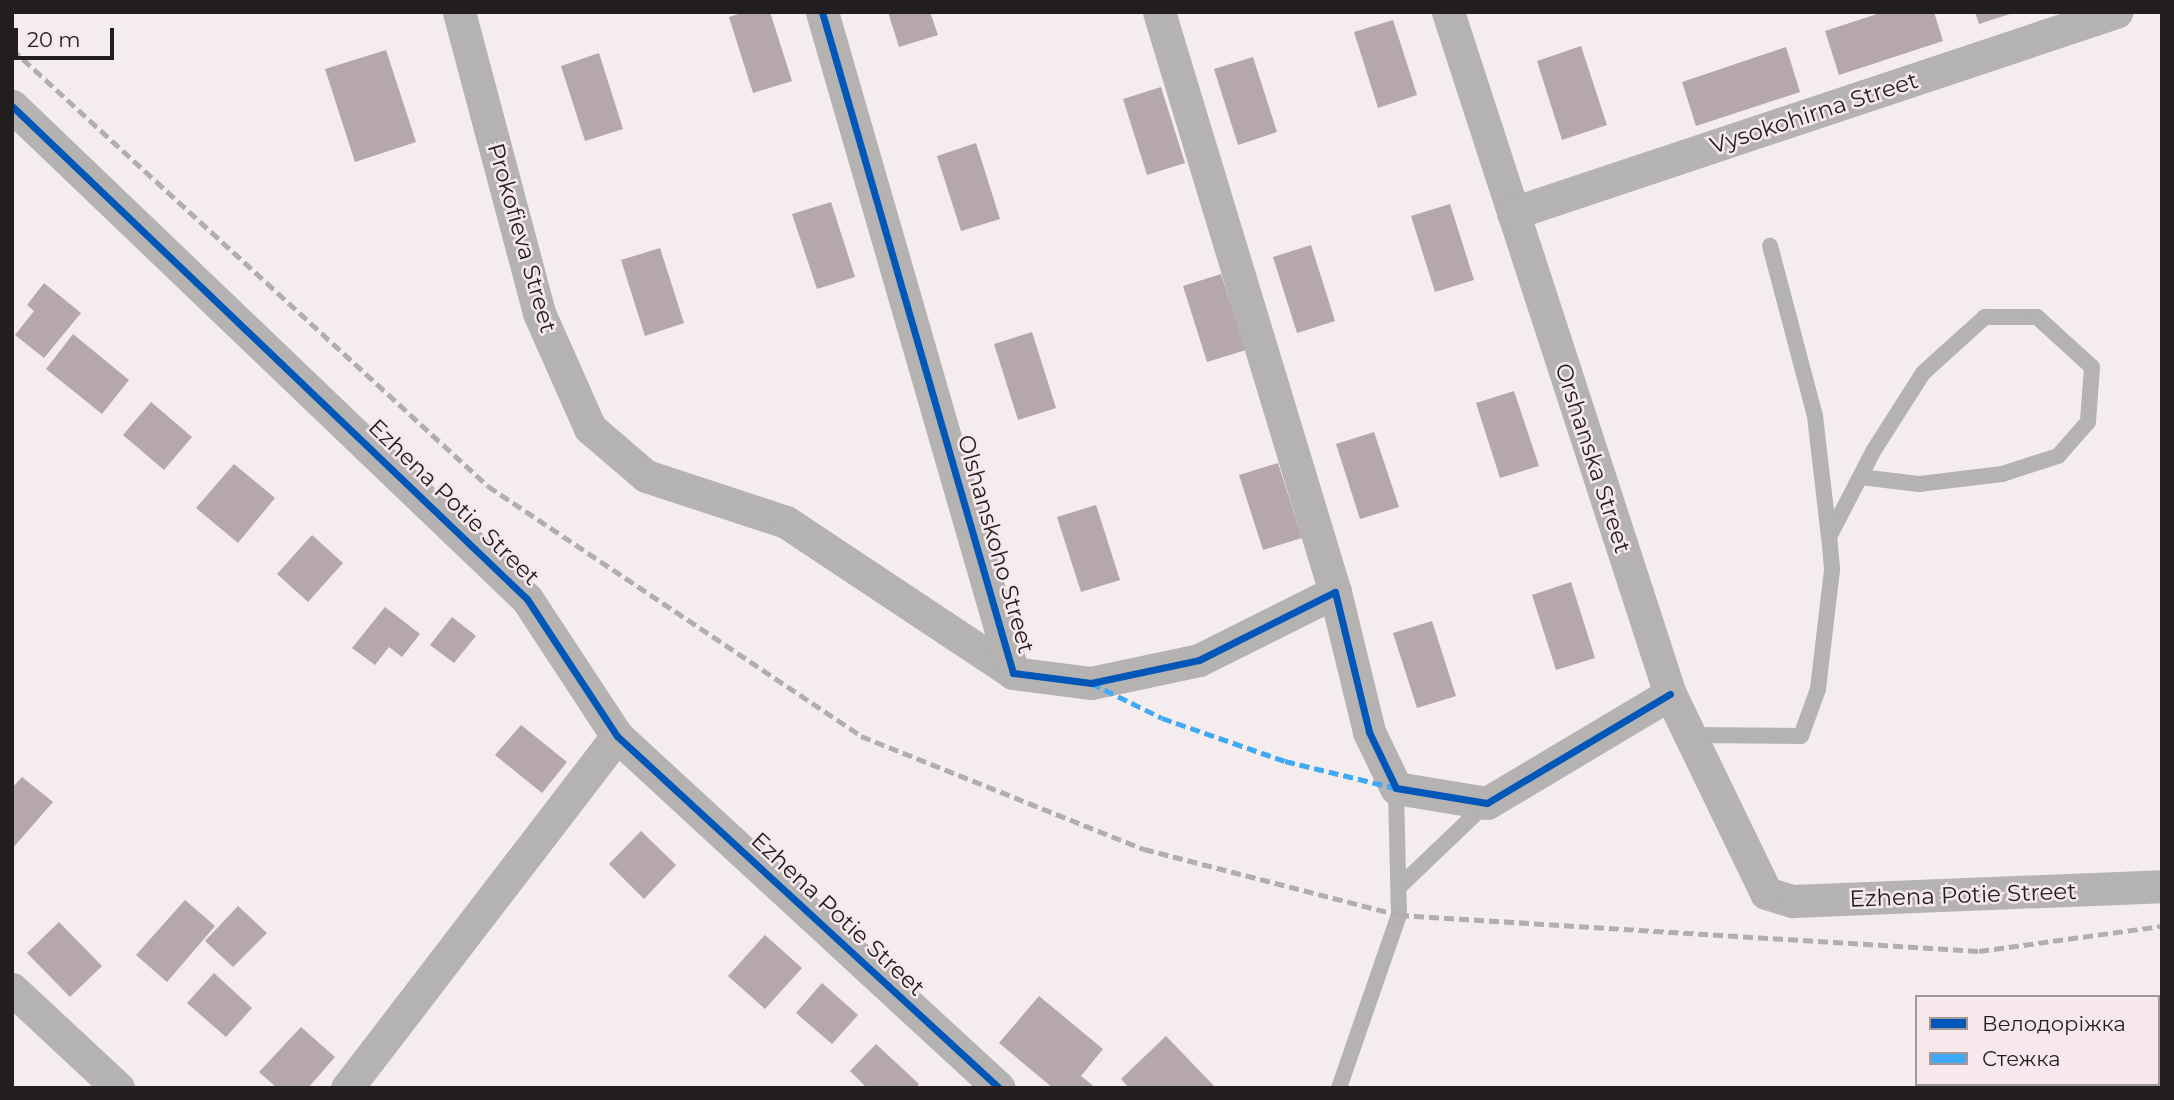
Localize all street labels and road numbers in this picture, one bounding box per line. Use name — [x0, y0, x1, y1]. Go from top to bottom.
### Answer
street label: Vysokohirna Street — [1706, 66, 1922, 160]
street label: Prokofieva Street — [482, 140, 562, 336]
street label: Orshanska Street — [1549, 359, 1637, 557]
street label: Ezhena Potie Street — [363, 413, 545, 591]
street label: Olshanskoho Street — [952, 432, 1040, 656]
street label: Ezhena Potie Street — [746, 826, 930, 1002]
street label: Ezhena Potie Street — [1849, 877, 2077, 913]

